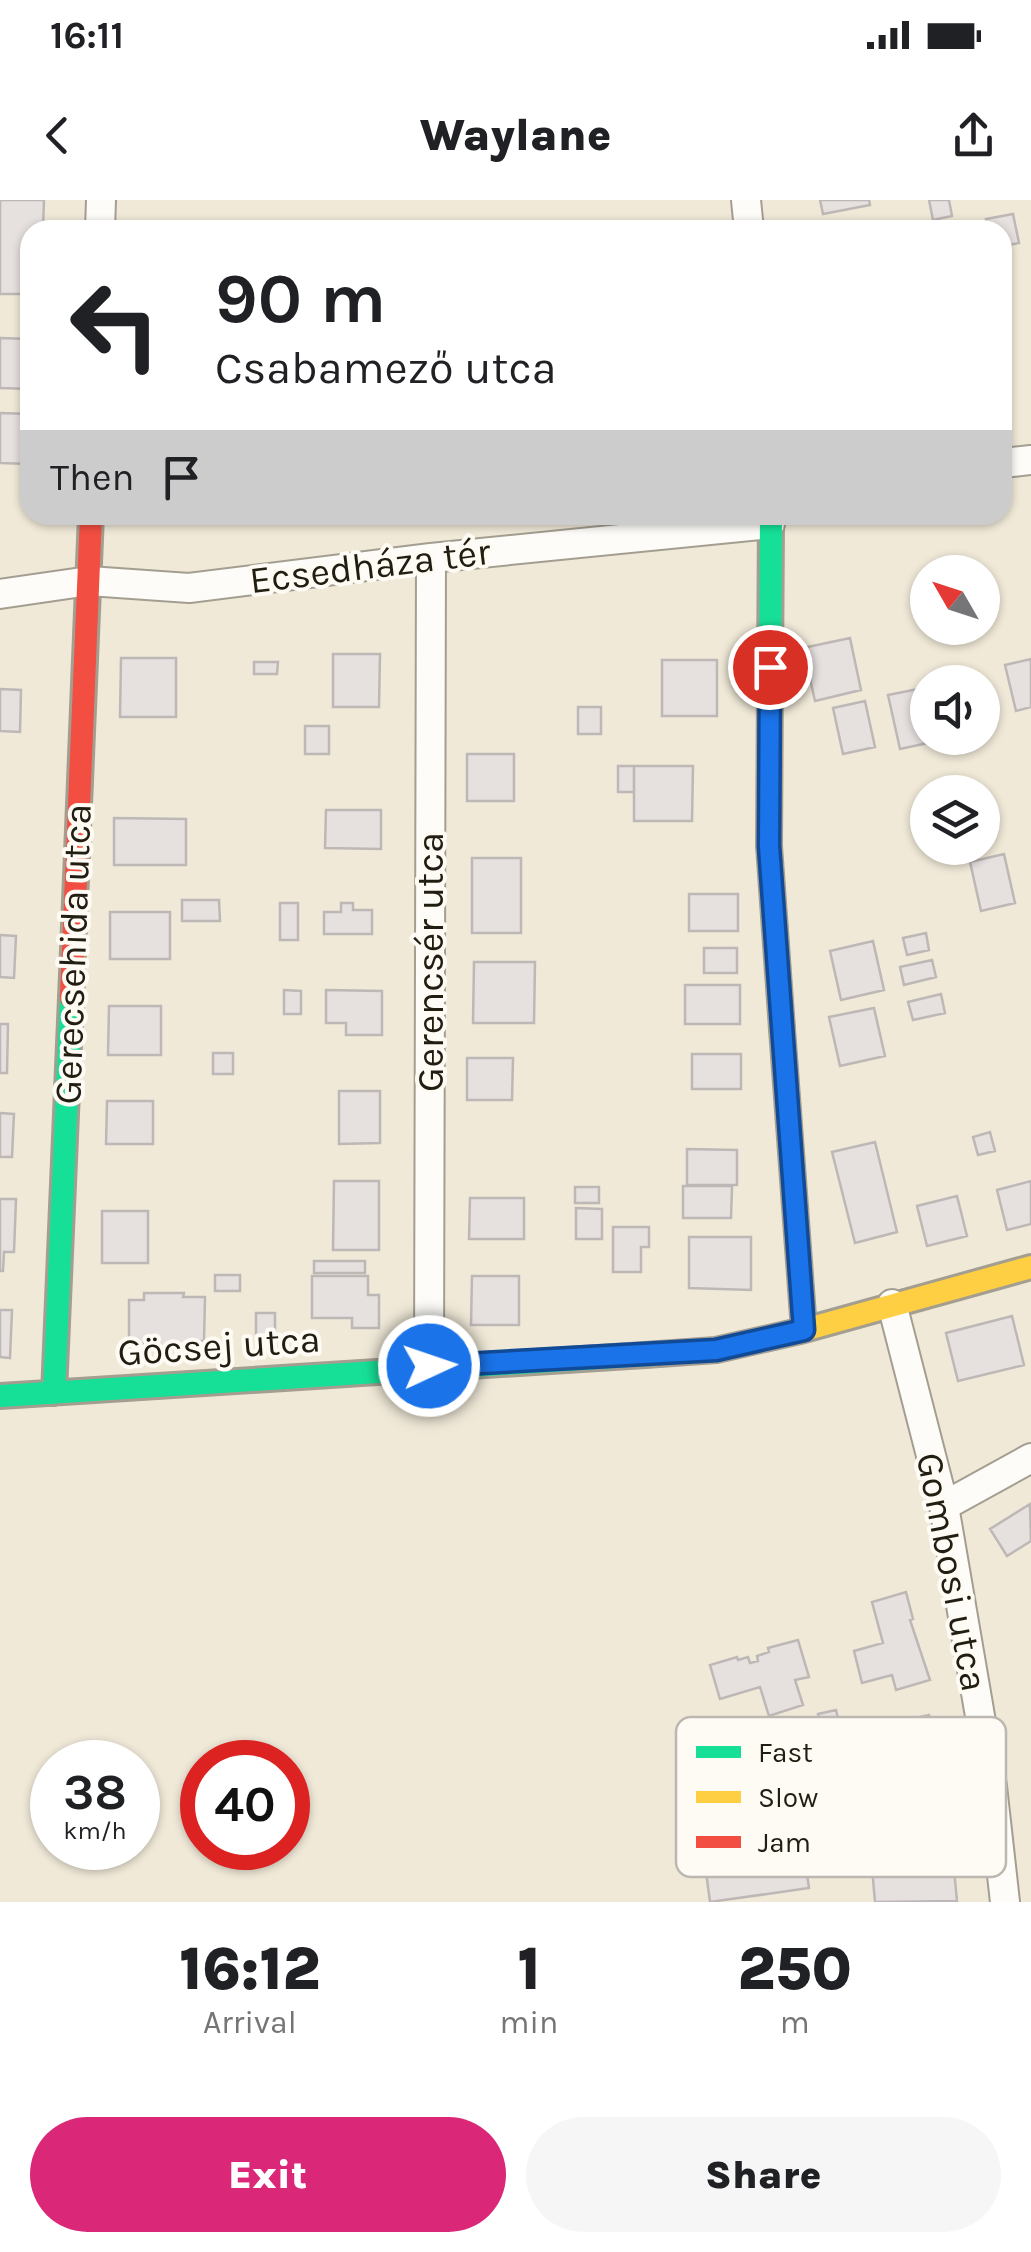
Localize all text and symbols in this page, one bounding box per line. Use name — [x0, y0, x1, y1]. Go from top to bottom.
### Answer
text: 16:11 — [50, 13, 124, 58]
icon: back — [30, 108, 85, 163]
icon: share — [946, 108, 1001, 163]
text: Waylane — [420, 109, 611, 161]
text: 90 m — [215, 258, 386, 340]
icon: left — [50, 260, 180, 390]
text: Csabamező utca — [215, 342, 556, 394]
icon: arrive — [154, 450, 209, 505]
text: Then — [50, 455, 134, 500]
street label: Ecsedháza tér — [247, 529, 493, 603]
north arrow — [910, 555, 1000, 645]
map controls — [910, 555, 1000, 865]
pin — [728, 625, 813, 710]
icon: arrive — [743, 640, 798, 695]
button: sound — [910, 665, 1000, 755]
button: layers — [910, 775, 1000, 865]
street label: Gerecsehida utca — [45, 803, 101, 1105]
street label: Gerencsér utca — [408, 832, 453, 1092]
position arrow — [377, 1314, 481, 1418]
street label: Göcsej utca — [116, 1316, 322, 1376]
street label: Gombosi utca — [907, 1449, 997, 1695]
legend — [676, 1717, 1006, 1877]
text: Fast — [758, 1736, 813, 1769]
speed limit sign: 40 — [180, 1740, 310, 1870]
text: 38 — [63, 1763, 127, 1822]
text: Slow — [758, 1781, 818, 1814]
text: km/h — [63, 1816, 127, 1845]
text: Jam — [758, 1826, 811, 1859]
text: 16:12 — [179, 1934, 320, 2004]
text: 1 — [517, 1934, 540, 2004]
text: 250 — [737, 1934, 852, 2004]
text: Arrival — [203, 2004, 297, 2041]
text: min — [500, 2004, 558, 2041]
text: m — [780, 2004, 810, 2041]
button: Exit — [30, 2117, 506, 2232]
button: Share — [526, 2117, 1001, 2232]

